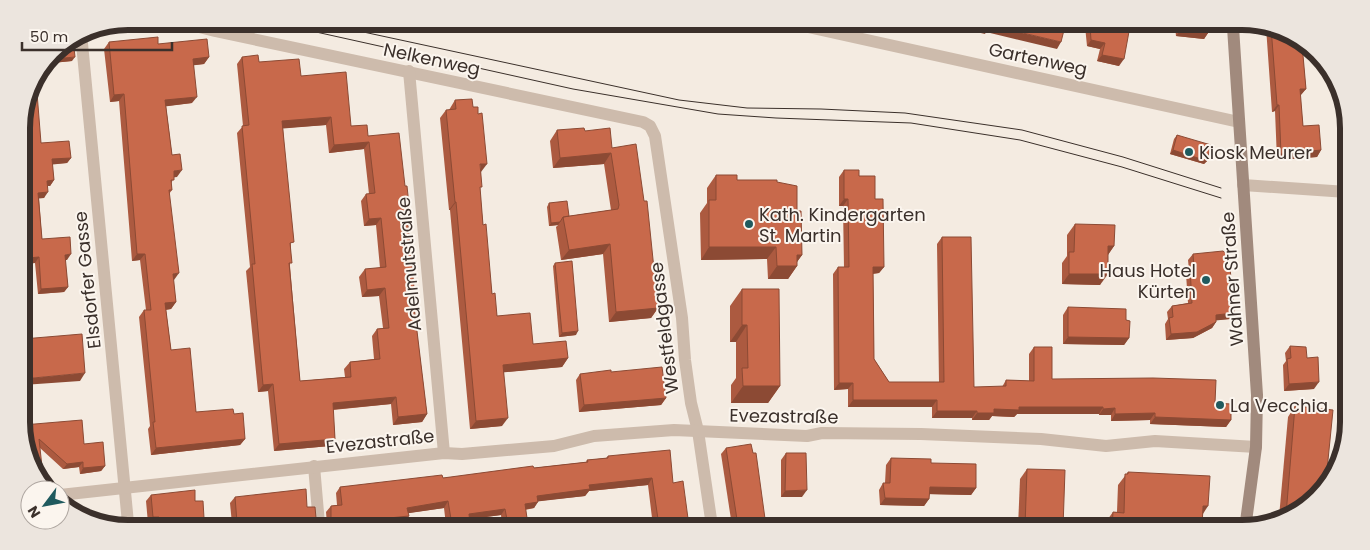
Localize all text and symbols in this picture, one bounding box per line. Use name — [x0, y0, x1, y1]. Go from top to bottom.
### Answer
scale bar — [22, 20, 172, 52]
text: 50 m — [30, 26, 68, 47]
street label: Gartenweg — [986, 36, 1090, 82]
street label: Nelkenweg — [381, 37, 483, 81]
place label: Kiosk Meurer — [1199, 140, 1312, 165]
marker: Kiosk Meurer — [1183, 146, 1195, 158]
street label: Adelmutstraße — [391, 196, 427, 332]
place label: Kath. Kindergarten St. Martin — [759, 202, 926, 248]
street label: Elsdorfer Gasse — [67, 210, 107, 350]
street label: Wahner Straße — [1215, 211, 1249, 347]
marker: Kath. Kindergarten St. Martin — [743, 218, 755, 230]
place label: Haus Hotel Kürten — [1100, 258, 1196, 304]
street label: Westfeldgasse — [644, 261, 684, 395]
marker: Haus Hotel Kürten — [1200, 274, 1212, 286]
place label: La Vecchia — [1230, 393, 1328, 418]
marker: La Vecchia — [1214, 399, 1226, 411]
street label: Evezastraße — [729, 403, 839, 429]
street label: Evezastraße — [324, 423, 436, 459]
north arrow — [20, 480, 70, 530]
text: N — [23, 502, 45, 522]

